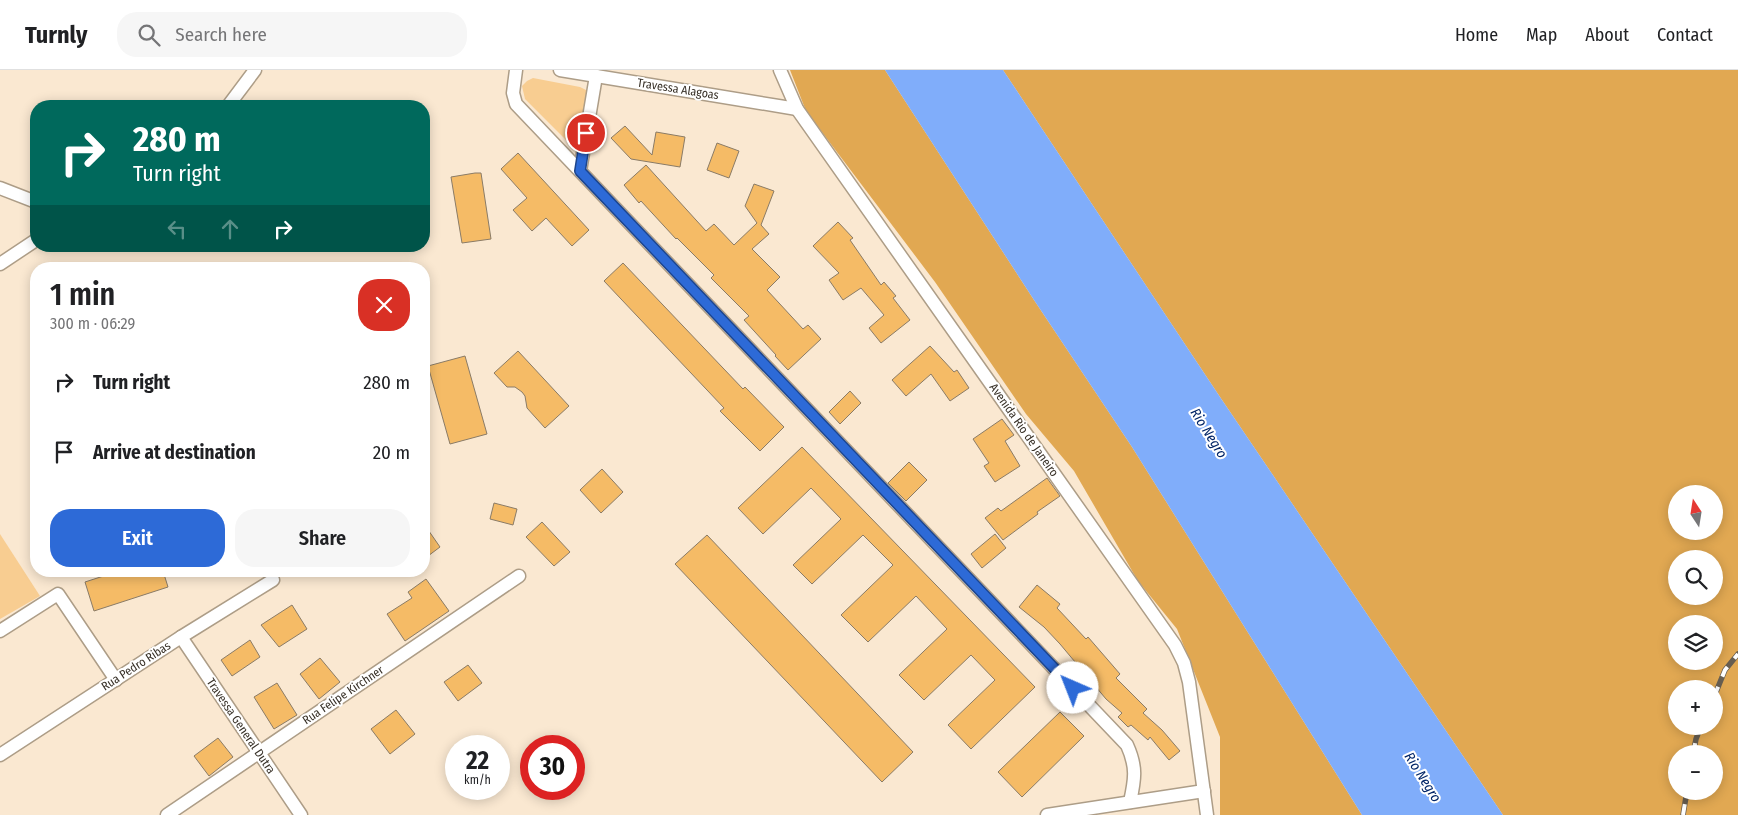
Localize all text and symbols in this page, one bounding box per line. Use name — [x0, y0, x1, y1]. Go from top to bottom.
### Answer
search box — [117, 12, 467, 57]
text: Turnly — [25, 21, 87, 49]
icon: search — [135, 21, 163, 49]
text: Search here — [175, 23, 267, 46]
text: Home — [1455, 24, 1498, 46]
text: Map — [1526, 24, 1557, 46]
text: About — [1585, 24, 1629, 46]
text: Contact — [1657, 24, 1713, 46]
street label: Travessa Alagoas — [636, 76, 720, 102]
pin — [565, 112, 607, 154]
text: 280 m — [133, 118, 221, 160]
icon: arrive — [572, 119, 600, 147]
icon: right — [50, 120, 115, 185]
text: Turn right — [133, 160, 221, 187]
icon: left — [163, 215, 191, 243]
icon: ahead — [216, 215, 244, 243]
icon: right — [269, 215, 297, 243]
text: 1 min — [50, 277, 115, 313]
button: close — [358, 279, 410, 331]
text: 300 m · 06:29 — [50, 314, 135, 333]
icon: right — [50, 368, 78, 396]
text: Turn right — [93, 371, 170, 394]
text: 280 m — [363, 371, 410, 394]
street label: Avenida Rio de Janeiro — [987, 381, 1061, 479]
water label: Rio Negro — [1187, 405, 1231, 461]
icon: arrive — [50, 438, 78, 466]
text: Arrive at destination — [93, 441, 256, 464]
text: 20 m — [373, 441, 410, 464]
north arrow — [1668, 485, 1722, 540]
map controls — [1668, 485, 1723, 800]
button: Exit — [50, 509, 225, 567]
button: Share — [235, 509, 410, 567]
button: search — [1668, 550, 1723, 605]
button: layers — [1668, 615, 1723, 670]
street label: Rua Pedro Ribas — [99, 638, 173, 694]
position arrow — [1046, 661, 1098, 713]
street label: Rua Felipe Kirchner — [300, 662, 387, 727]
street label: Travessa General Dutra — [204, 676, 278, 777]
button: + — [1668, 680, 1723, 735]
speed limit sign: 30 — [520, 735, 585, 800]
button: − — [1668, 745, 1723, 800]
text: 22 — [466, 746, 489, 776]
water label: Rio Negro — [1401, 749, 1445, 805]
text: km/h — [464, 773, 491, 787]

